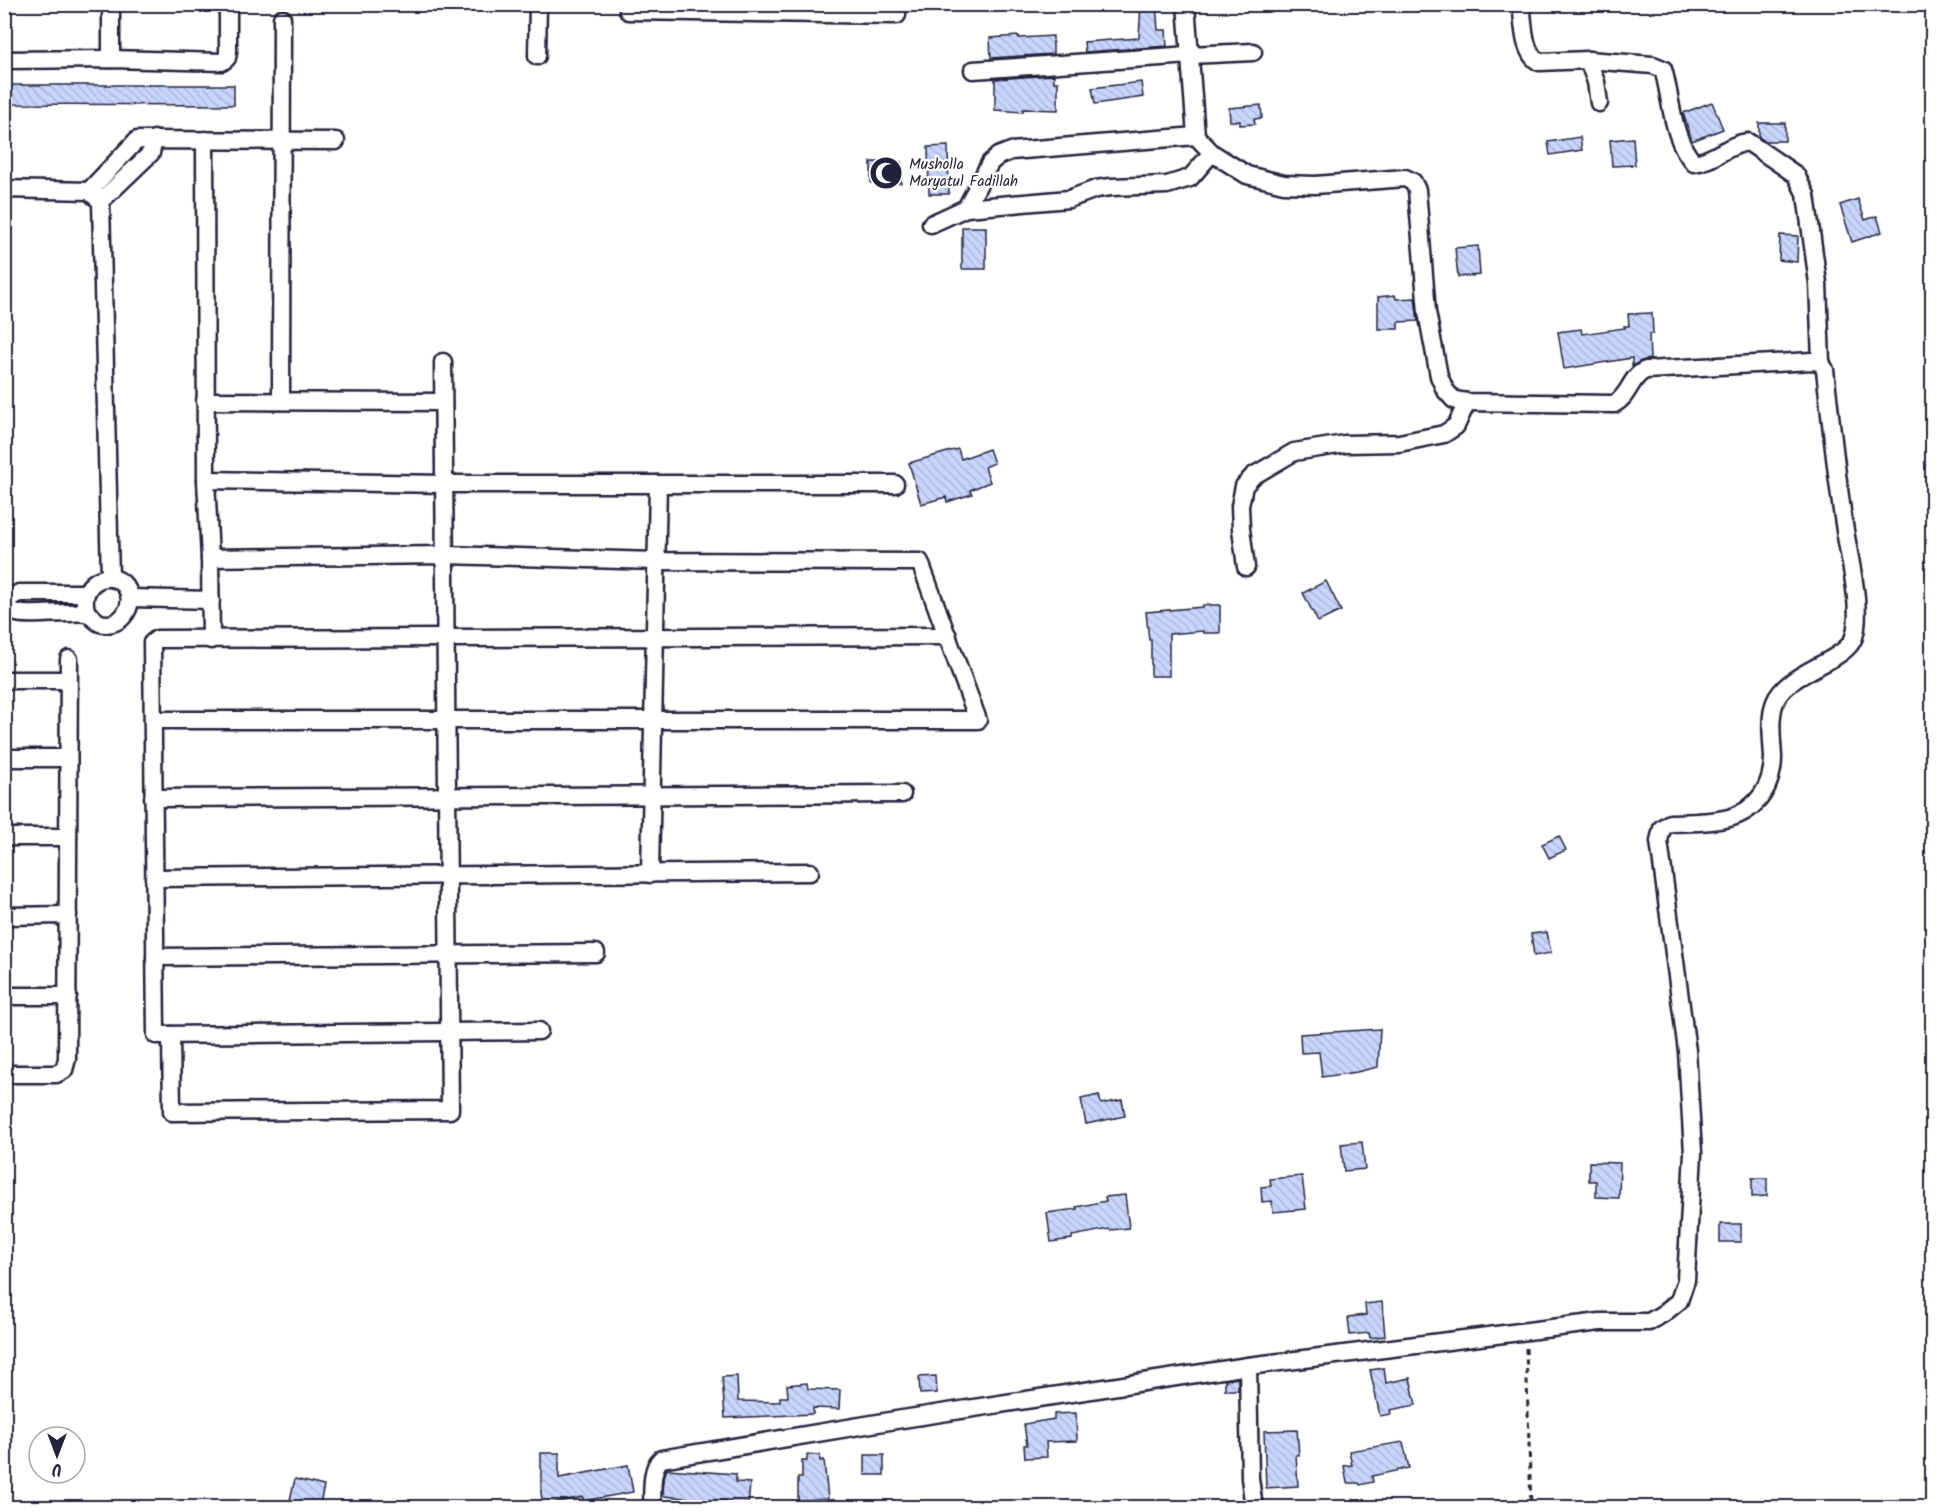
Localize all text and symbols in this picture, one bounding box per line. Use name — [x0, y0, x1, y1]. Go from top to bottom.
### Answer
place label: Musholla Maryatul Fadillah — [909, 153, 1018, 194]
mosque icon: Musholla Maryatul Fadillah — [868, 155, 904, 191]
north arrow — [27, 1425, 87, 1485]
text: U — [52, 1456, 62, 1481]

